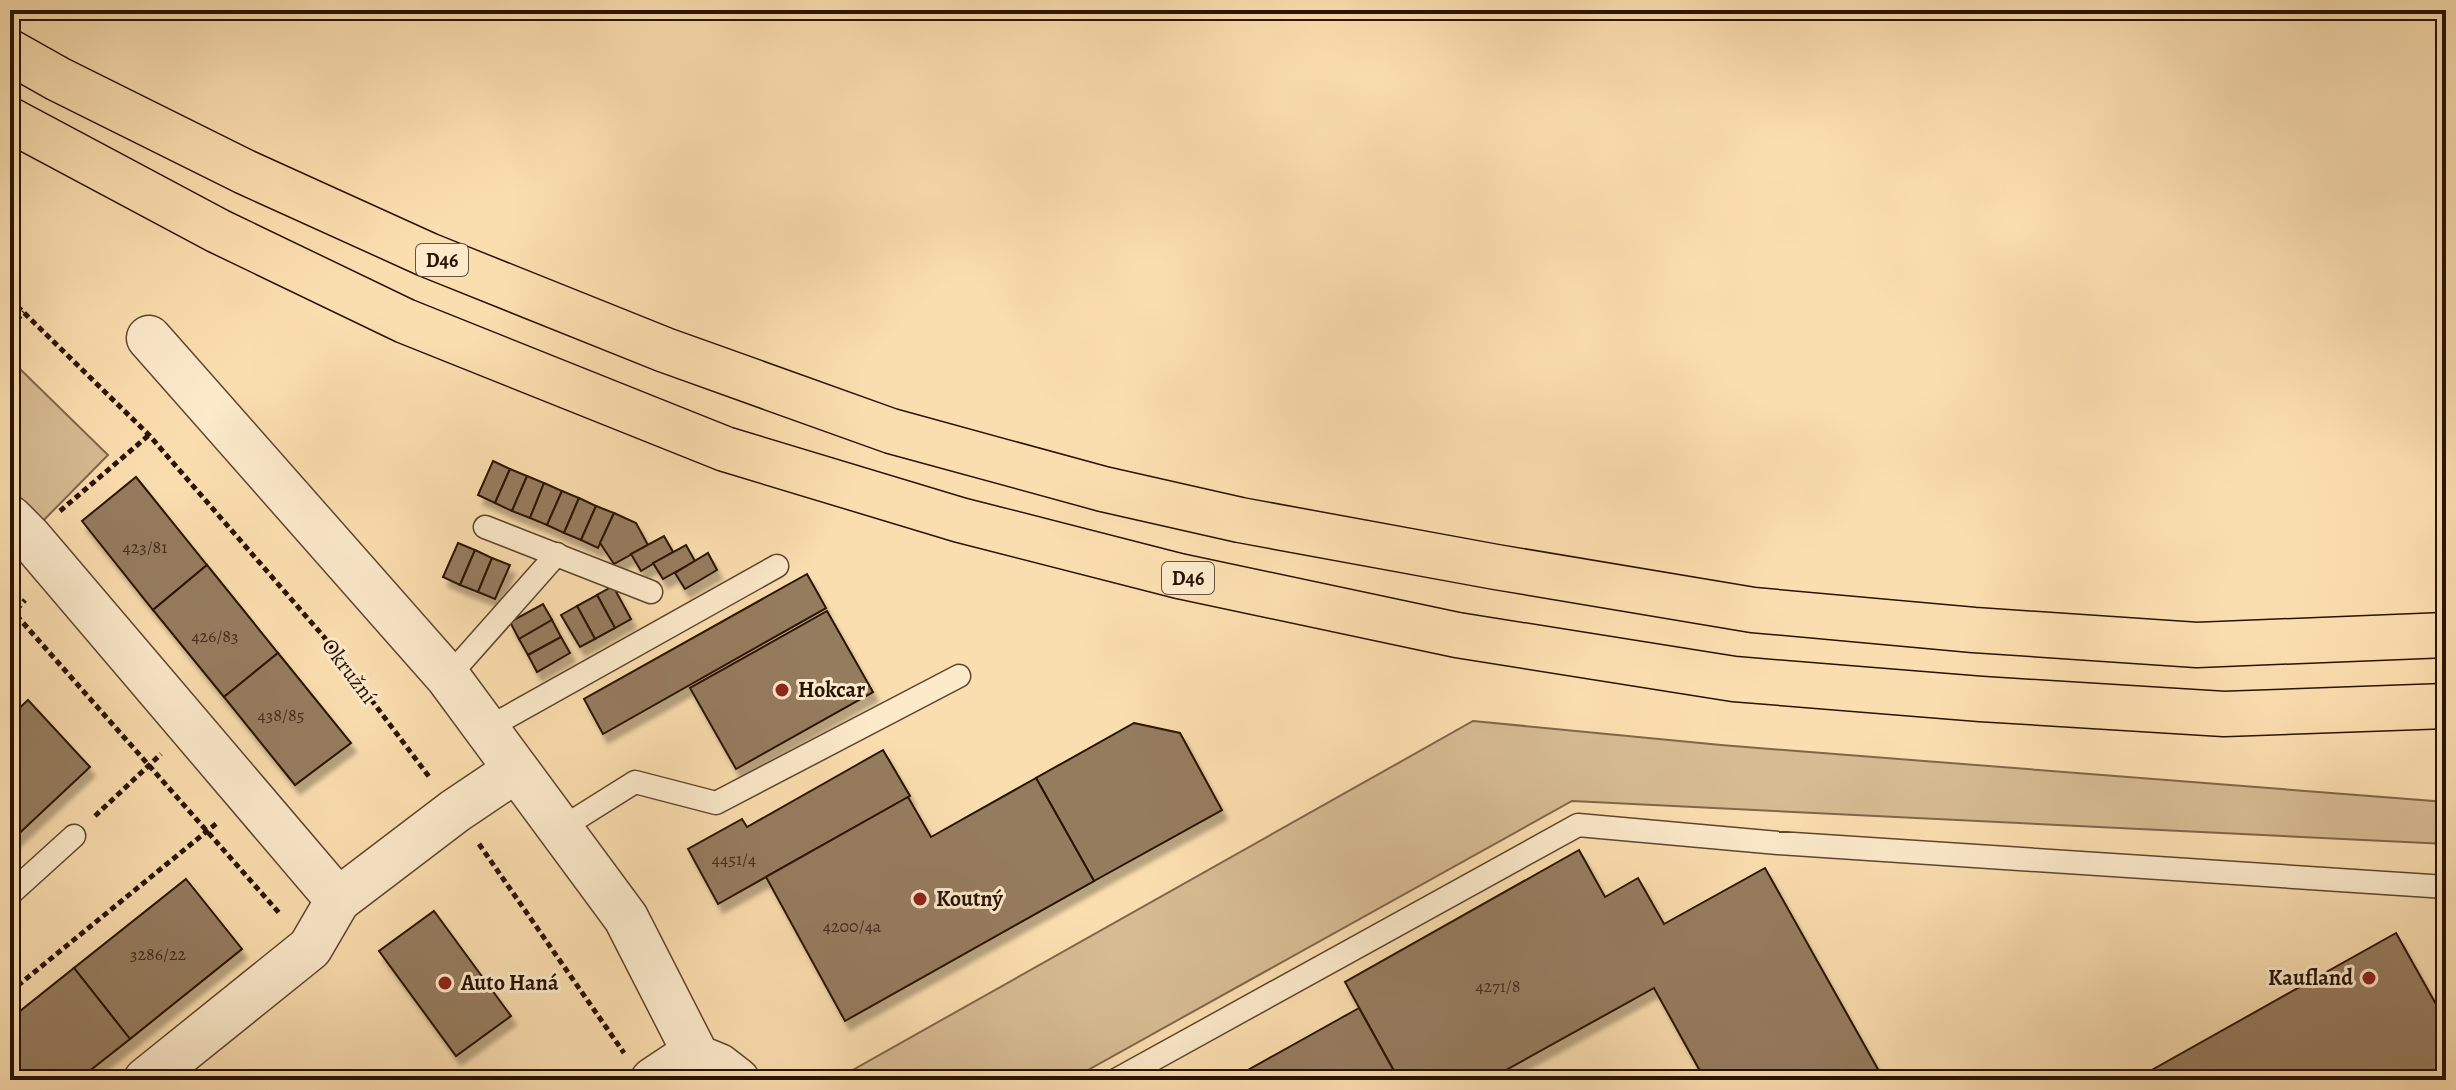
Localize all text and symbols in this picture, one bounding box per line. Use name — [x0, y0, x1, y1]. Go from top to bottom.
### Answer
road number: D46 — [416, 244, 468, 276]
house number: 423/81 — [123, 535, 168, 559]
road number: D46 — [1162, 562, 1214, 594]
house number: 426/83 — [191, 624, 239, 648]
street label: Okružní — [314, 632, 384, 710]
place label: Hokcar — [798, 675, 865, 705]
marker: Hokcar — [773, 681, 791, 699]
house number: 438/85 — [258, 703, 304, 727]
house number: 4451/4 — [712, 847, 756, 871]
place label: Koutný — [936, 884, 1003, 914]
marker: Koutný — [911, 890, 929, 908]
house number: 4200/4a — [823, 914, 882, 938]
house number: 3286/22 — [130, 942, 187, 966]
place label: Kaufland — [2268, 963, 2353, 993]
place label: Auto Haná — [460, 968, 559, 998]
marker: Kaufland — [2360, 969, 2378, 987]
marker: Auto Haná — [436, 974, 454, 992]
house number: 4271/8 — [1475, 974, 1521, 998]

